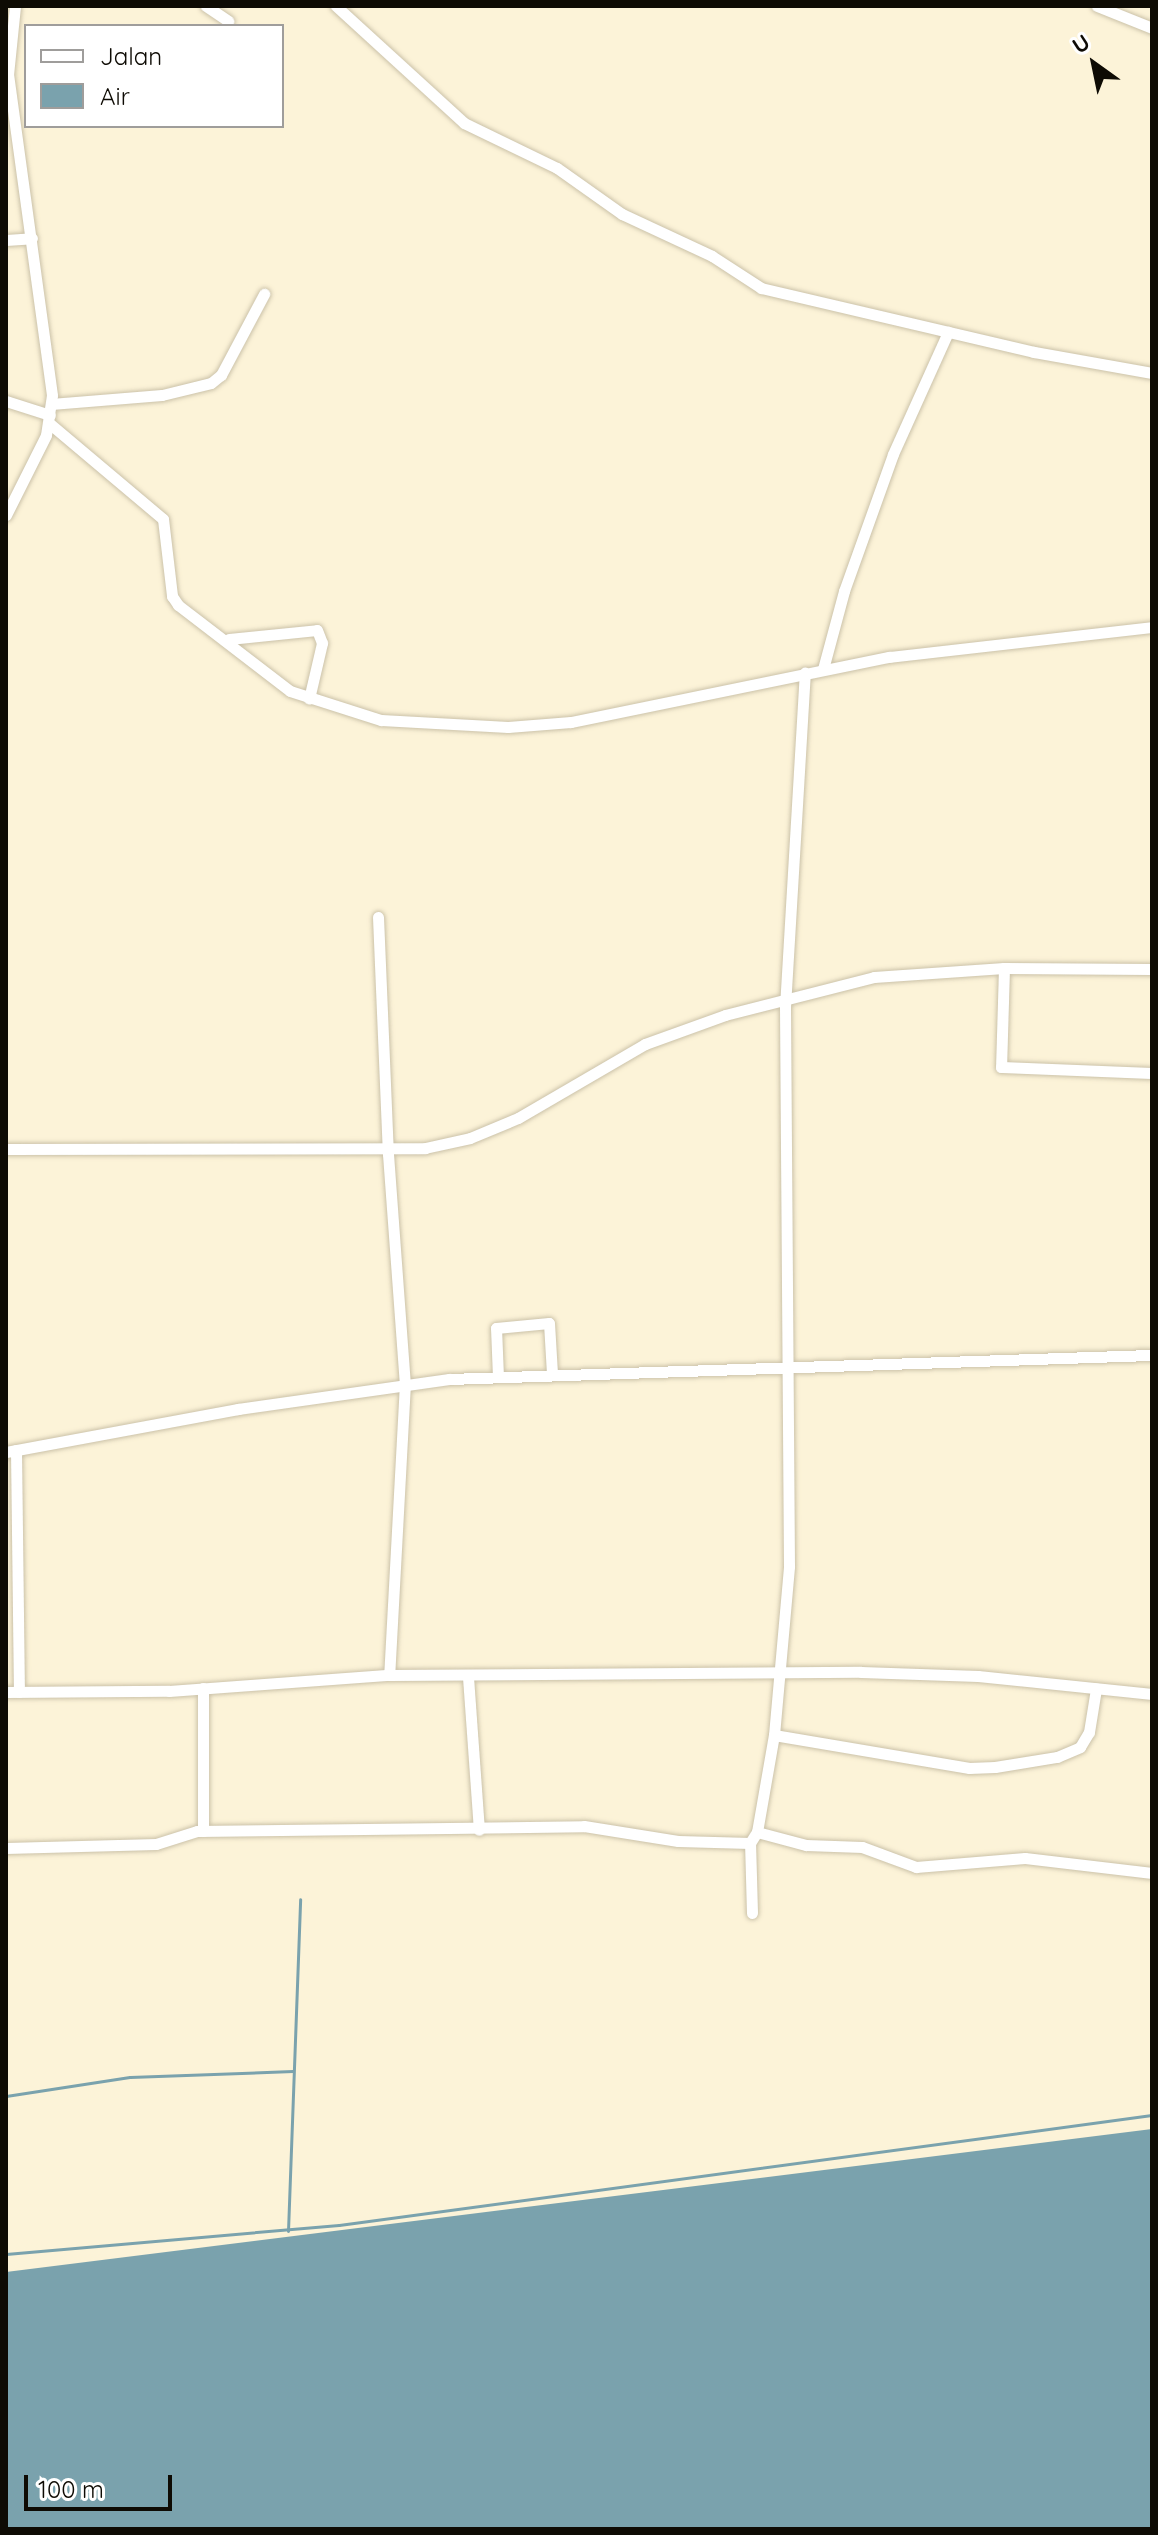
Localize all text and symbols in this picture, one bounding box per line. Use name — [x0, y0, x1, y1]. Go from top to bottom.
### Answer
legend — [24, 24, 284, 128]
north arrow — [1054, 24, 1134, 104]
text: U — [1067, 28, 1095, 60]
text: Jalan — [100, 41, 162, 71]
text: Air — [100, 81, 130, 111]
scale bar — [28, 2459, 176, 2509]
text: 100 m — [38, 2474, 104, 2504]

